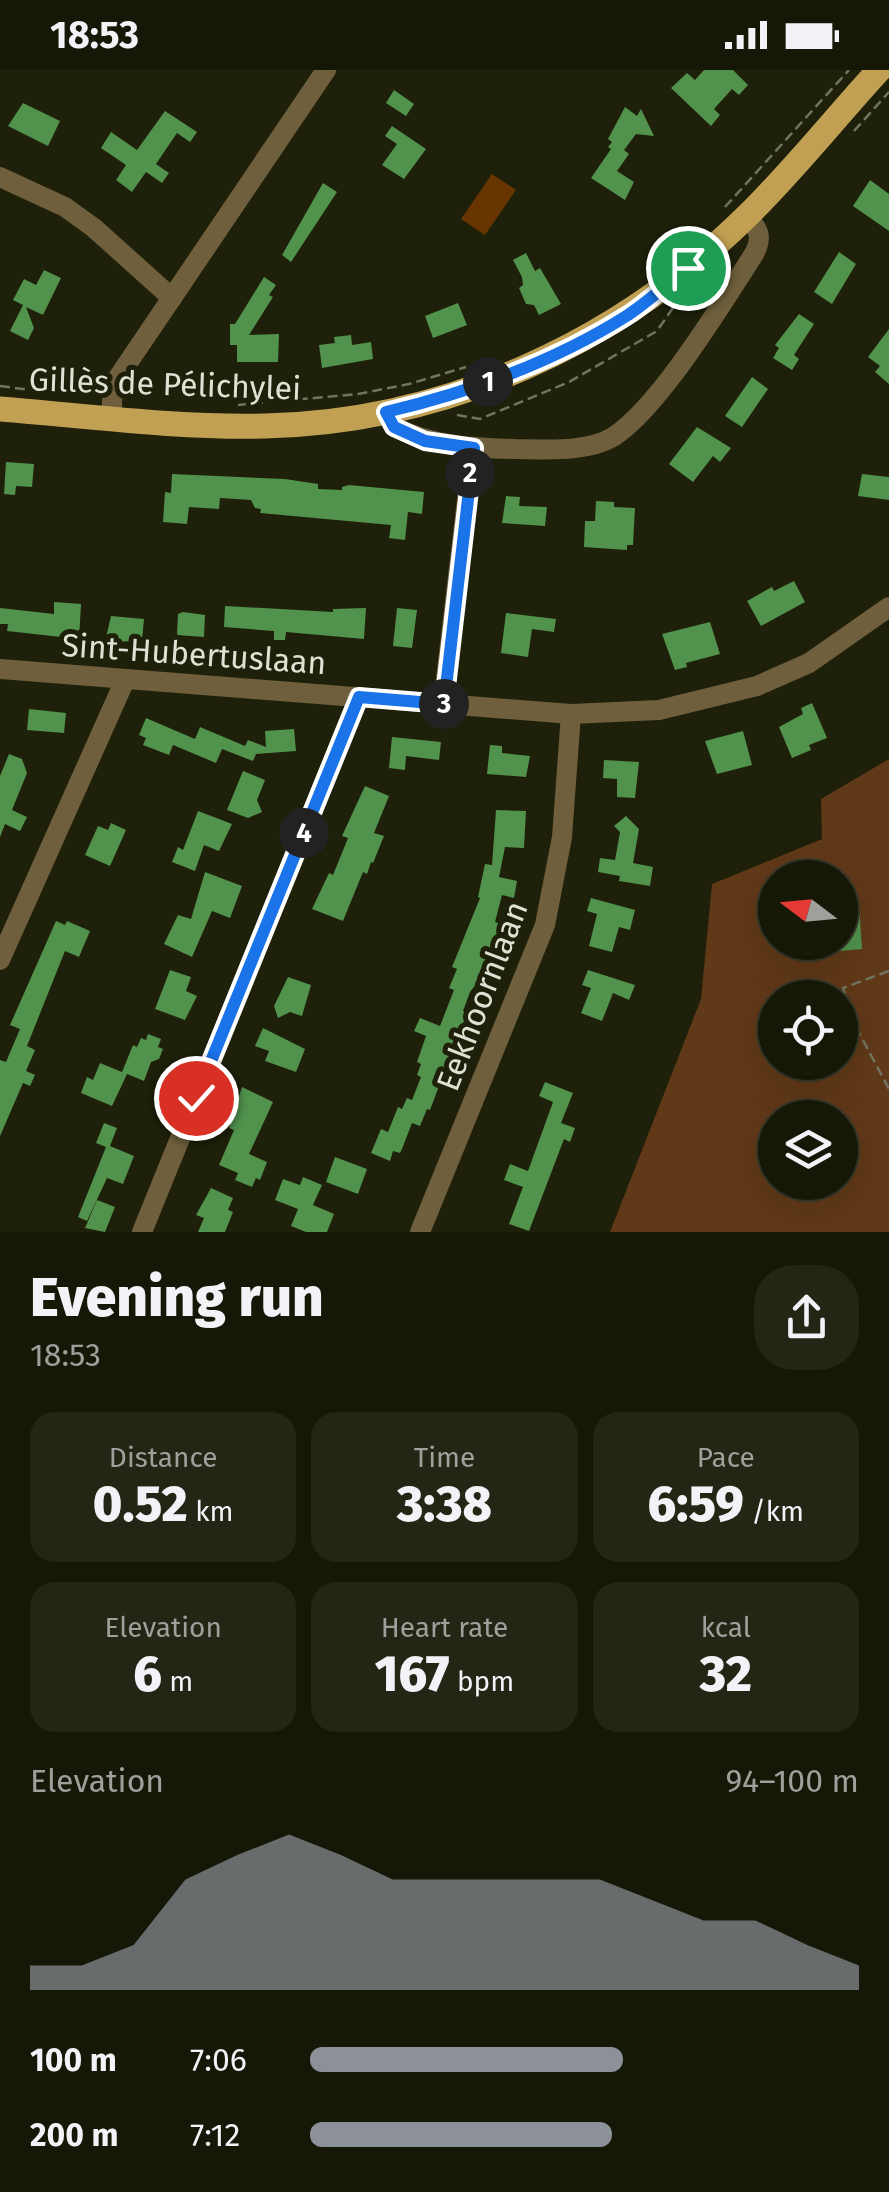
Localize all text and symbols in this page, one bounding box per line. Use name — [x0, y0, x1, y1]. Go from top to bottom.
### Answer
text: 18:53 — [50, 12, 139, 58]
pin — [646, 226, 731, 311]
icon: arrive — [661, 241, 716, 296]
pin: 1 — [463, 357, 513, 407]
street label: Gillès de Pélichylei — [28, 360, 302, 408]
text: 1 — [482, 365, 495, 398]
pin: 2 — [445, 448, 495, 498]
text: 2 — [463, 456, 477, 489]
street label: Sint-Hubertuslaan — [60, 626, 328, 682]
pin: 3 — [419, 679, 469, 729]
text: 3 — [437, 687, 451, 720]
pin: 4 — [279, 808, 329, 858]
text: 4 — [296, 816, 312, 849]
north arrow — [758, 860, 858, 960]
map controls — [758, 860, 858, 1200]
street label: Eekhoornlaan — [428, 896, 536, 1096]
button: locate — [758, 980, 858, 1080]
pin — [154, 1056, 239, 1141]
icon: check — [169, 1071, 224, 1126]
button: layers — [758, 1100, 858, 1200]
text: Evening run — [30, 1265, 324, 1331]
button: share — [754, 1265, 859, 1370]
text: 18:53 — [30, 1336, 101, 1374]
text: Distance — [109, 1441, 217, 1474]
text: Time — [414, 1441, 475, 1474]
text: Pace — [697, 1441, 755, 1474]
text: 0.52 — [93, 1474, 188, 1534]
text: 3:38 — [397, 1474, 492, 1534]
text: 6:59 — [648, 1474, 744, 1534]
text: km — [188, 1495, 234, 1528]
text: /km — [744, 1495, 804, 1528]
text: Elevation — [105, 1611, 222, 1644]
text: Heart rate — [381, 1611, 508, 1644]
text: kcal — [701, 1611, 751, 1644]
text: 6 — [133, 1644, 162, 1704]
text: 167 — [375, 1644, 450, 1704]
text: 32 — [700, 1644, 752, 1704]
text: m — [162, 1665, 193, 1698]
text: bpm — [450, 1665, 514, 1698]
text: Elevation — [30, 1762, 164, 1800]
text: 94–100 m — [726, 1762, 859, 1800]
text: 100 m — [30, 2041, 117, 2079]
text: 7:06 — [190, 2041, 247, 2079]
text: 200 m — [30, 2116, 119, 2154]
text: 7:12 — [190, 2116, 240, 2154]

